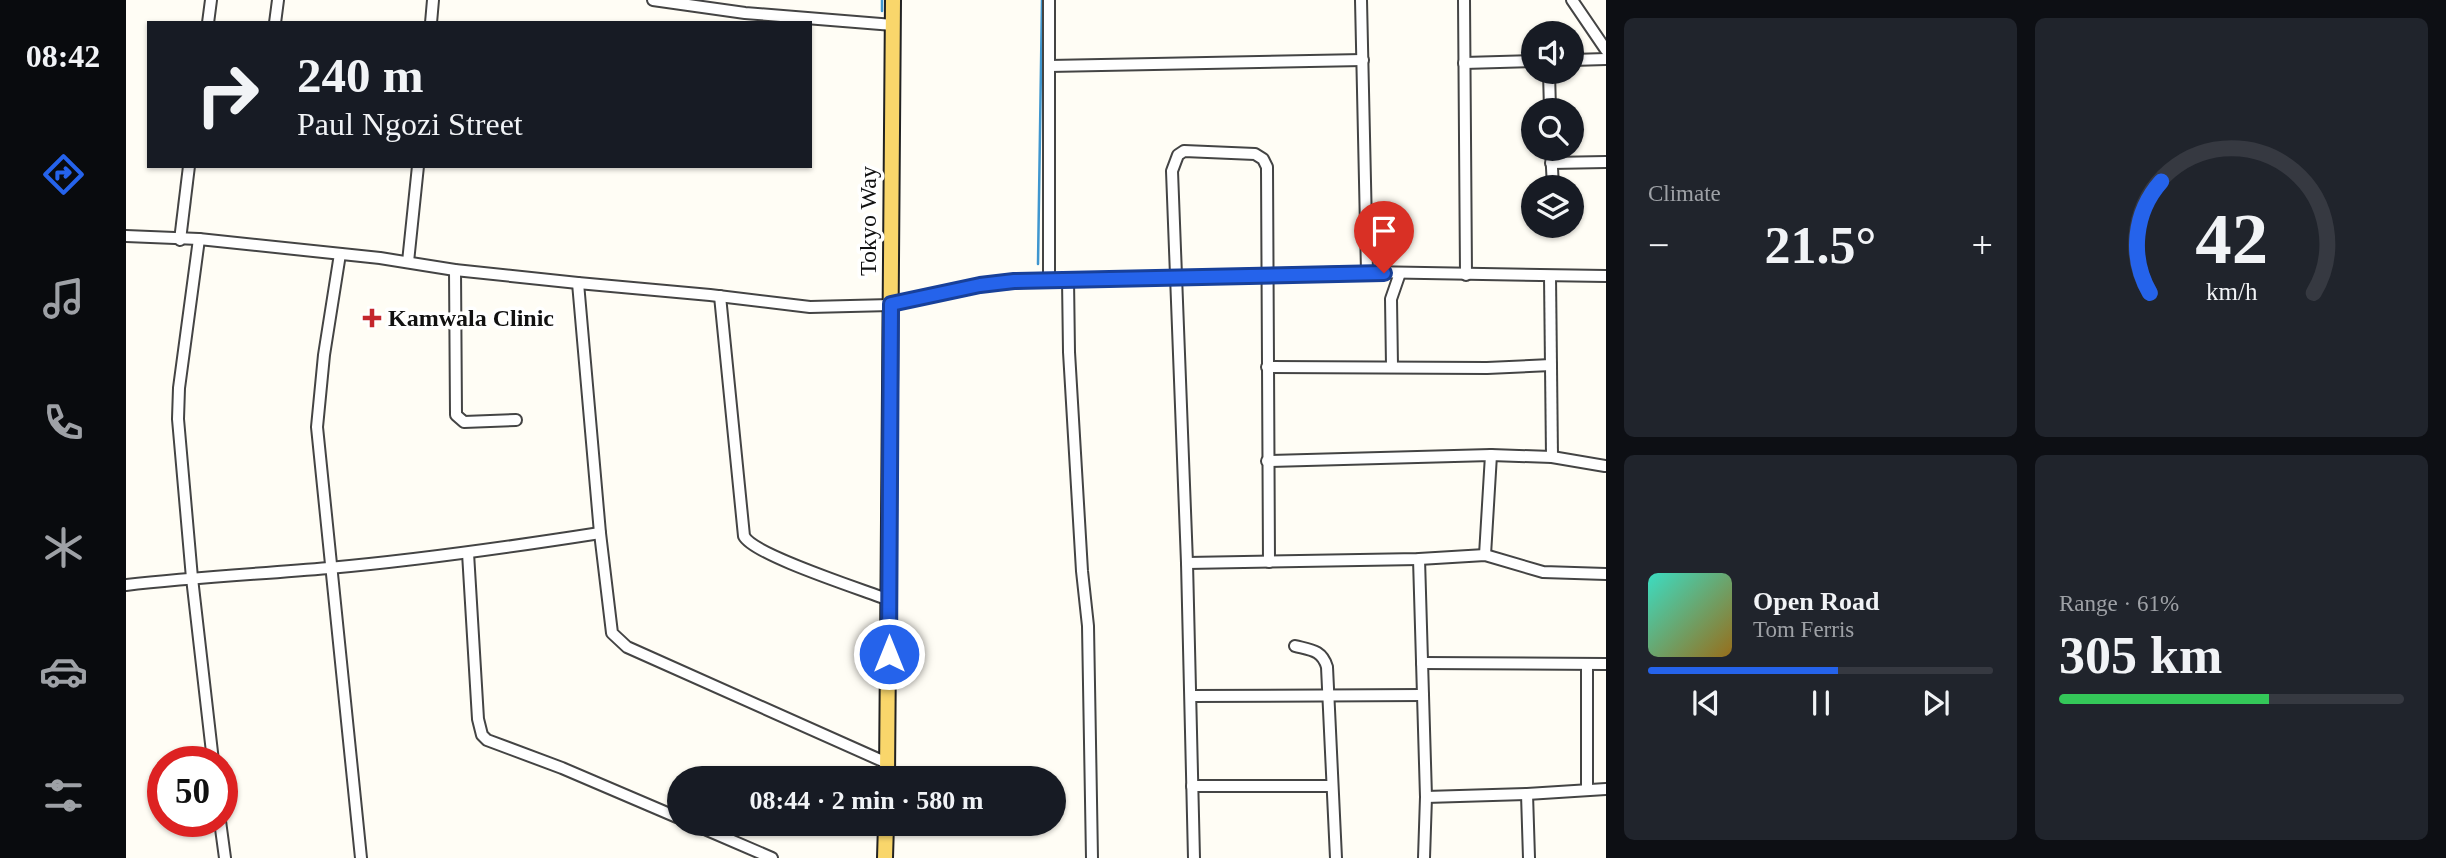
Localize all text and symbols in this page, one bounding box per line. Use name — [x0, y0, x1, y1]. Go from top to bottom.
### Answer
map controls — [1521, 21, 1584, 238]
button: sound — [1521, 21, 1584, 84]
text: 08:42 — [26, 38, 100, 74]
text: 240 m — [297, 48, 424, 103]
icon: right — [182, 49, 273, 140]
button: search — [1521, 98, 1584, 161]
text: Paul Ngozi Street — [297, 106, 523, 142]
icon: directions — [39, 150, 88, 199]
street label: Tokyo Way — [855, 166, 881, 276]
button: layers — [1521, 175, 1584, 238]
text: Climate — [1648, 181, 1721, 206]
text: 42 — [2195, 199, 2268, 280]
pin — [1354, 201, 1414, 273]
icon: arrive — [1365, 212, 1403, 250]
text: 21.5° — [1765, 217, 1876, 274]
text: − — [1648, 224, 1669, 266]
text: + — [1972, 224, 1993, 266]
icon: music — [39, 274, 88, 323]
text: km/h — [2206, 278, 2258, 305]
place label: Kamwala Clinic — [388, 305, 554, 331]
marker: Kamwala Clinic — [362, 308, 382, 328]
icon: phone — [39, 398, 88, 447]
icon: climate — [39, 523, 88, 572]
text: Open Road — [1753, 587, 1879, 616]
text: Range · 61% — [2059, 591, 2179, 616]
position arrow — [852, 617, 926, 691]
text: Tom Ferris — [1753, 617, 1854, 642]
text: 305 km — [2059, 627, 2222, 684]
icon: car — [39, 647, 88, 696]
icon: previous — [1687, 684, 1725, 722]
icon: pause — [1802, 684, 1840, 722]
icon: next — [1917, 684, 1955, 722]
speed limit sign: 50 — [147, 746, 238, 837]
icon: filters — [39, 771, 88, 820]
text: 08:44 · 2 min · 580 m — [750, 786, 984, 815]

